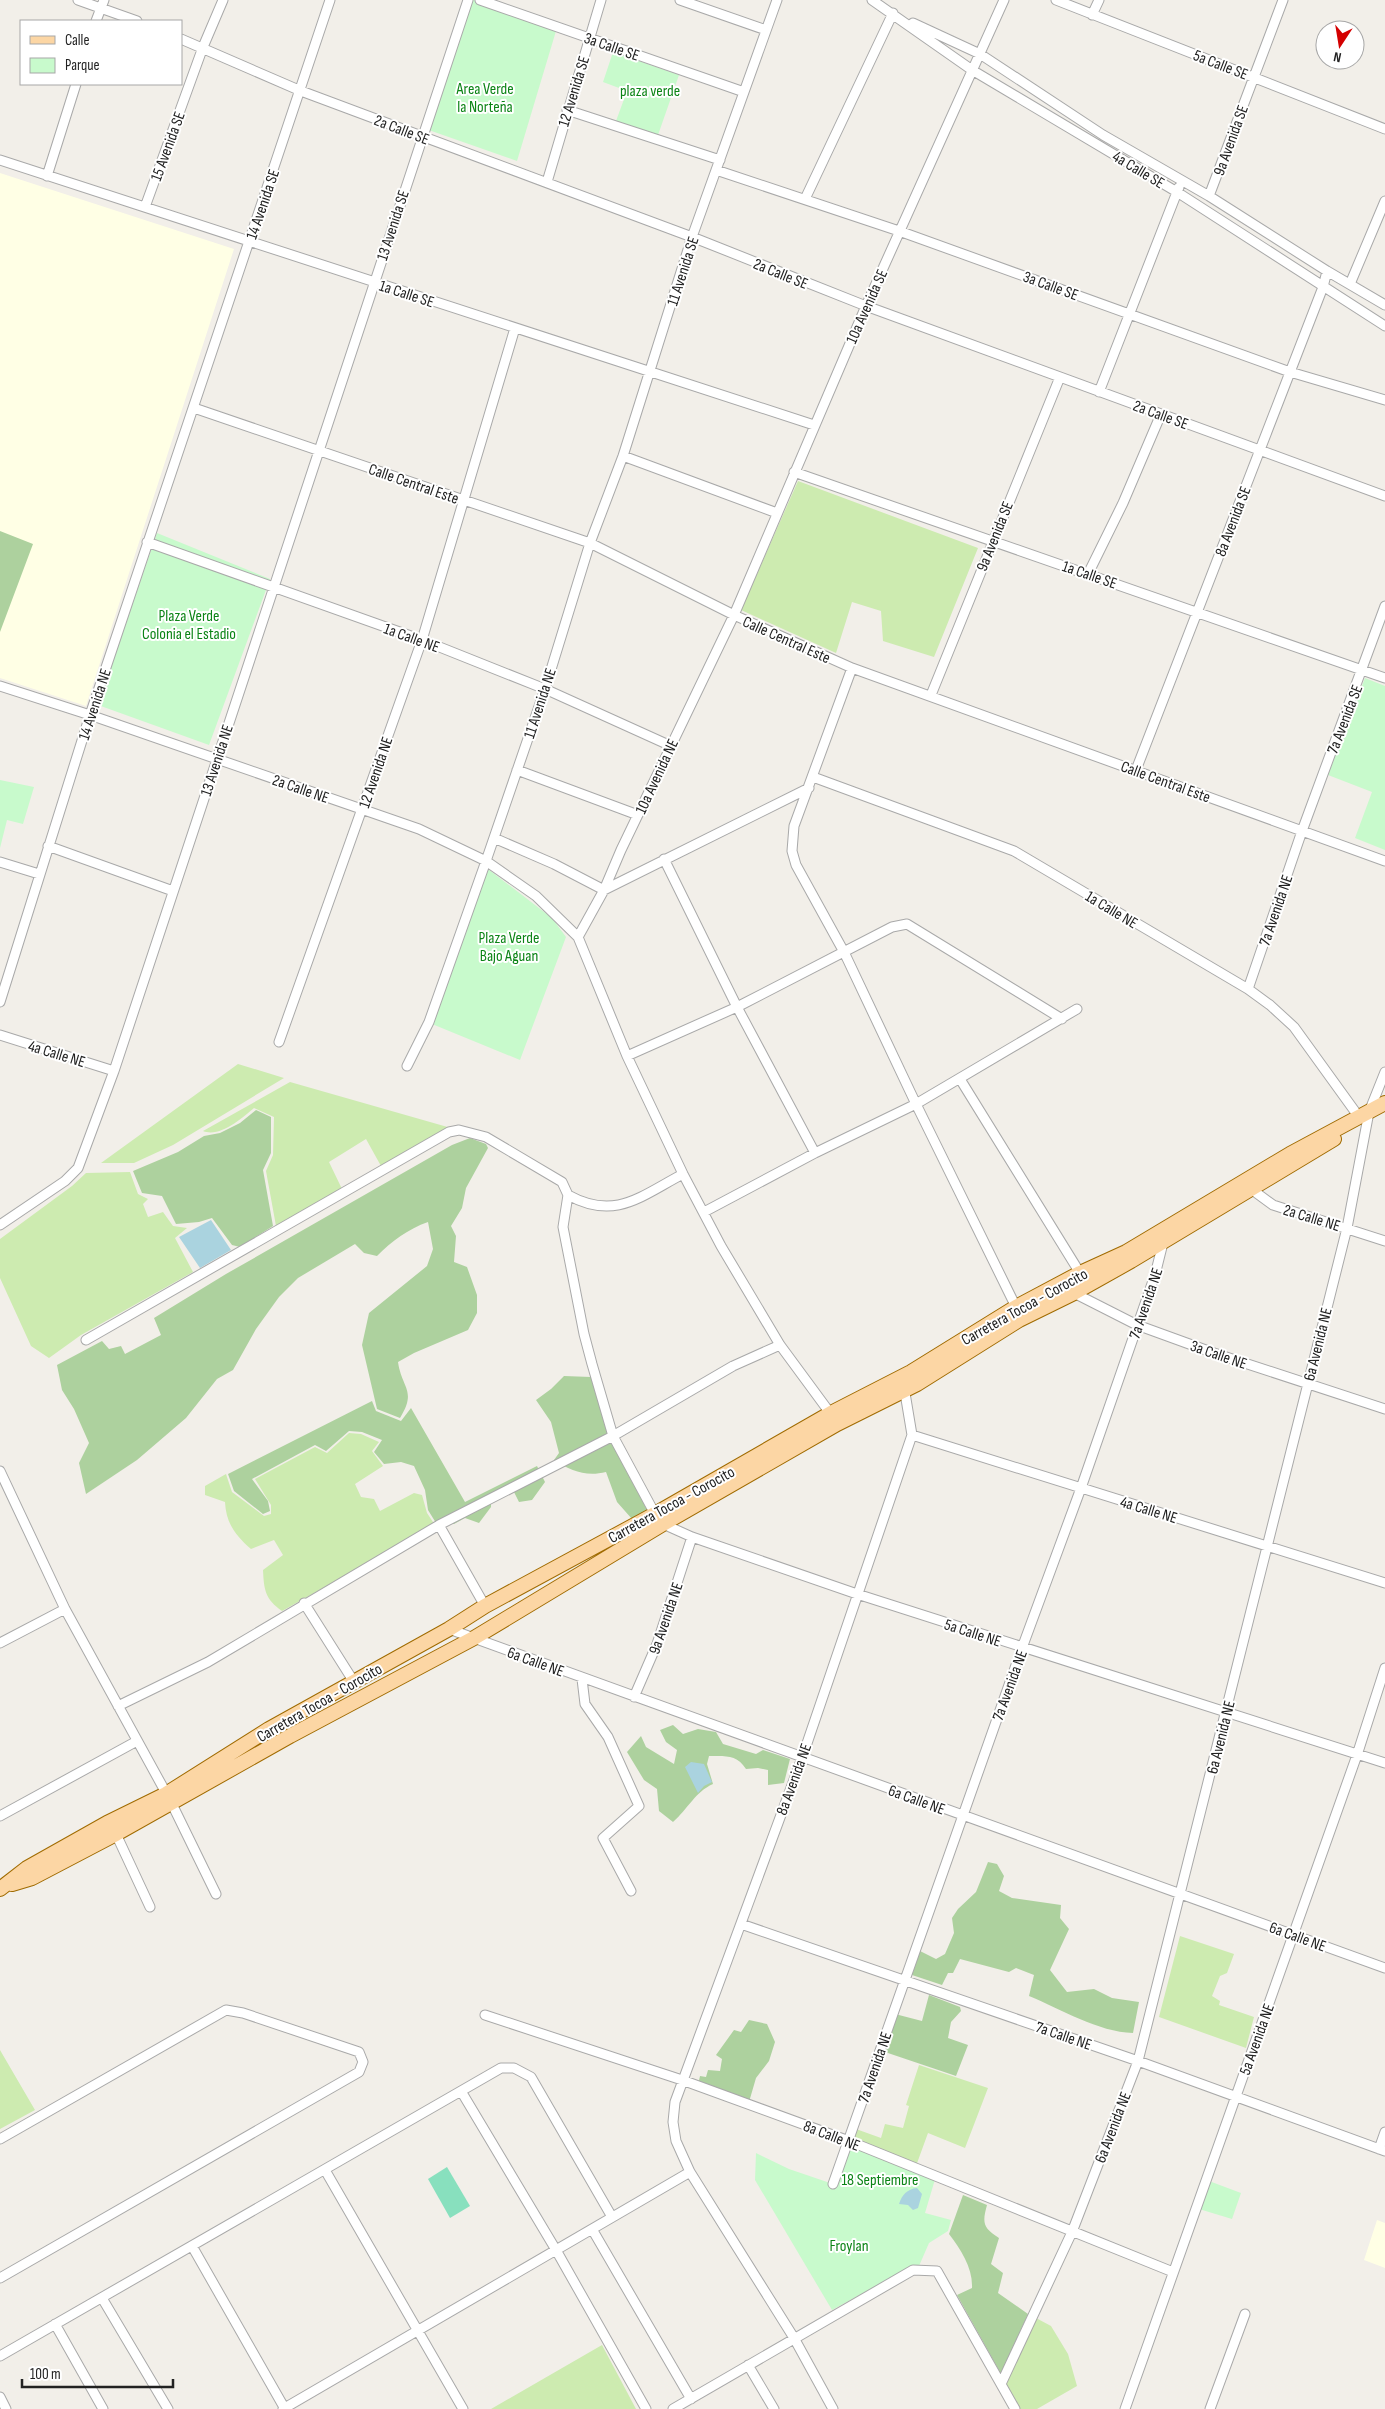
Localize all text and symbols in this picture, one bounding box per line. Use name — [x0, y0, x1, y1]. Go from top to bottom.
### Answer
legend — [20, 20, 182, 85]
north arrow — [1315, 20, 1365, 70]
street label: 3a Calle SE — [581, 29, 642, 66]
text: Calle — [65, 31, 89, 50]
street label: 5a Calle SE — [1190, 46, 1251, 85]
text: N — [1332, 48, 1343, 66]
street label: 12 Avenida SE — [555, 54, 594, 129]
text: Parque — [65, 56, 100, 75]
park label: Area Verde la Norteña — [455, 80, 514, 117]
park label: plaza verde — [620, 82, 680, 101]
street label: 9a Avenida SE — [1210, 103, 1253, 178]
street label: 15 Avenida SE — [147, 109, 190, 184]
street label: 2a Calle SE — [371, 111, 432, 150]
street label: 4a Calle SE — [1109, 147, 1168, 193]
street label: 14 Avenida SE — [243, 167, 284, 242]
street label: 13 Avenida SE — [373, 188, 414, 263]
street label: 11 Avenida SE — [663, 235, 704, 308]
street label: 2a Calle SE — [750, 255, 811, 294]
street label: 10a Avenida SE — [843, 267, 892, 347]
street label: 3a Calle SE — [1020, 268, 1081, 305]
street label: 1a Calle SE — [377, 277, 436, 312]
street label: 2a Calle SE — [1130, 397, 1191, 434]
street label: Calle Central Este — [366, 460, 461, 509]
street label: 8a Avenida SE — [1211, 484, 1255, 559]
street label: 9a Avenida SE — [973, 499, 1018, 574]
street label: 1a Calle SE — [1060, 557, 1119, 594]
park label: Plaza Verde Colonia el Estadio — [142, 607, 236, 644]
street label: Calle Central Este — [740, 613, 833, 668]
street label: 1a Calle NE — [381, 620, 442, 657]
street label: 14 Avenida NE — [75, 666, 116, 743]
street label: 11 Avenida NE — [520, 666, 561, 741]
street label: 7a Avenida SE — [1324, 682, 1367, 757]
street label: 13 Avenida NE — [197, 722, 238, 799]
street label: 12 Avenida NE — [355, 734, 397, 811]
street label: 10a Avenida NE — [632, 736, 683, 817]
street label: Calle Central Este — [1118, 757, 1213, 807]
street label: 2a Calle NE — [270, 771, 331, 808]
street label: 7a Avenida NE — [1255, 872, 1297, 949]
street label: 1a Calle NE — [1082, 887, 1141, 933]
park label: Plaza Verde Bajo Aguan — [479, 929, 539, 966]
street label: 4a Calle NE — [26, 1037, 87, 1072]
street label: 2a Calle NE — [1281, 1201, 1342, 1236]
street label: Carretera Tocoa - Corocito — [958, 1265, 1091, 1350]
street label: 7a Avenida NE — [1125, 1265, 1167, 1342]
street label: 6a Avenida NE — [1300, 1306, 1337, 1383]
street label: 3a Calle NE — [1188, 1337, 1249, 1374]
street label: Carretera Tocoa - Corocito — [605, 1463, 738, 1548]
street label: 4a Calle NE — [1118, 1493, 1179, 1528]
street label: 9a Avenida NE — [645, 1580, 688, 1657]
street label: 5a Calle NE — [942, 1615, 1003, 1651]
street label: 6a Calle NE — [504, 1643, 566, 1681]
street label: 7a Avenida NE — [989, 1648, 1032, 1724]
street label: Carretera Tocoa - Corocito — [254, 1660, 386, 1747]
street label: 6a Avenida NE — [1203, 1699, 1240, 1776]
street label: 8a Avenida NE — [773, 1741, 816, 1818]
street label: 6a Calle NE — [885, 1781, 947, 1819]
street label: 6a Calle NE — [1266, 1918, 1328, 1956]
street label: 5a Avenida NE — [1236, 2001, 1279, 2078]
street label: 7a Calle NE — [1033, 2018, 1094, 2055]
street label: 7a Avenida NE — [854, 2029, 896, 2106]
street label: 6a Avenida NE — [1091, 2089, 1136, 2166]
street label: 8a Calle NE — [800, 2117, 862, 2156]
park label: 18 Septiembre — [841, 2171, 919, 2190]
park label: Froylan — [829, 2237, 869, 2256]
scale bar — [22, 2356, 174, 2388]
text: 100 m — [30, 2365, 61, 2384]

